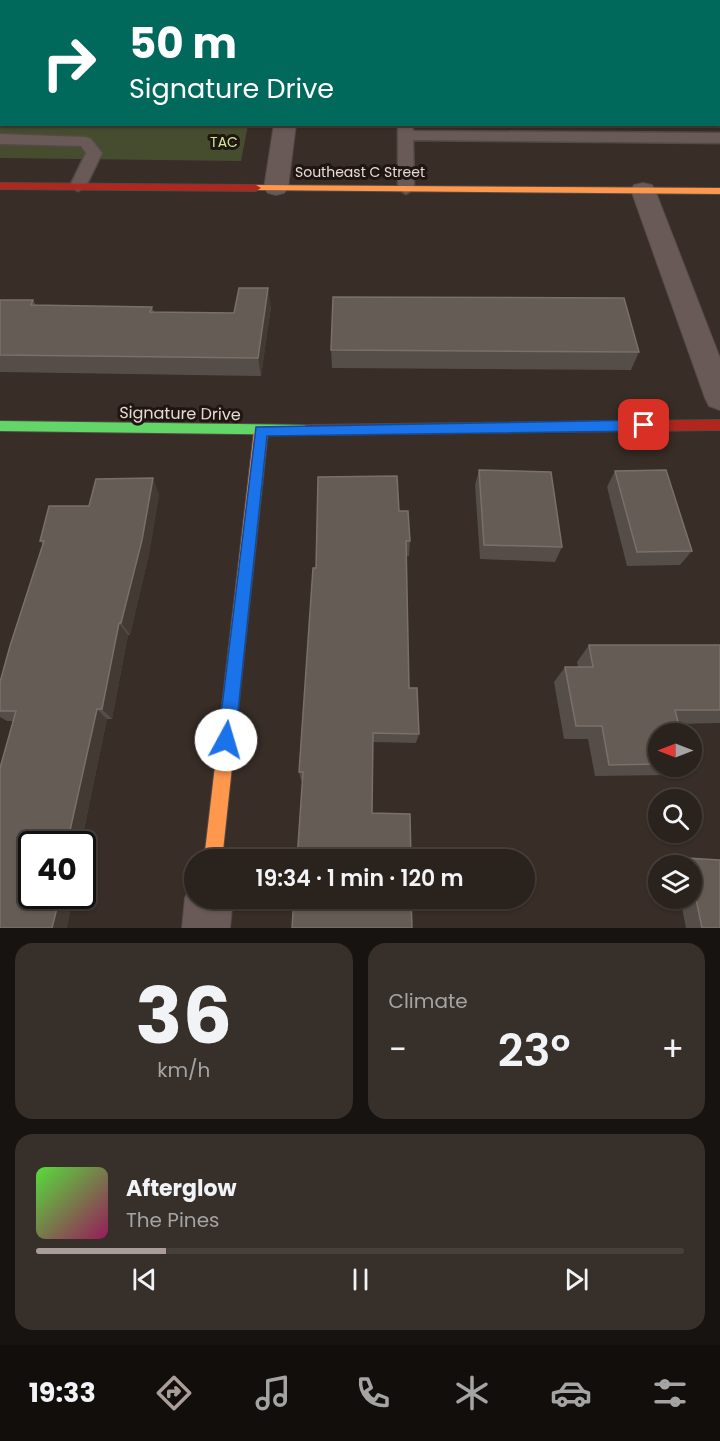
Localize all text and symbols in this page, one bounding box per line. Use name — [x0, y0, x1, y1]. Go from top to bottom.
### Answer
text: 50 m — [129, 14, 237, 73]
icon: right — [30, 24, 108, 102]
text: Signature Drive — [129, 70, 334, 107]
park label: TAC — [210, 132, 238, 152]
street label: Southeast C Street — [295, 162, 425, 182]
pin — [618, 399, 669, 450]
street label: Signature Drive — [119, 401, 241, 426]
icon: arrive — [627, 408, 660, 441]
position arrow — [194, 708, 258, 772]
north arrow — [648, 723, 702, 777]
map controls — [648, 723, 702, 909]
button: search — [648, 789, 702, 843]
speed limit sign: 40 — [18, 831, 96, 909]
button: layers — [648, 855, 702, 909]
text: 19:34 · 1 min · 120 m — [255, 863, 464, 894]
text: 36 — [135, 961, 232, 1070]
text: Climate — [389, 987, 468, 1015]
text: 23° — [498, 1019, 570, 1082]
text: − — [389, 1026, 407, 1073]
text: + — [661, 1026, 684, 1073]
text: km/h — [157, 1056, 210, 1084]
text: Afterglow — [126, 1173, 237, 1204]
text: The Pines — [126, 1206, 220, 1234]
icon: previous — [128, 1263, 161, 1296]
icon: pause — [344, 1263, 377, 1296]
icon: next — [560, 1263, 593, 1296]
icon: directions — [153, 1372, 195, 1414]
icon: music — [252, 1372, 294, 1414]
icon: phone — [352, 1372, 394, 1414]
icon: climate — [451, 1372, 493, 1414]
icon: car — [550, 1372, 592, 1414]
icon: filters — [649, 1372, 691, 1414]
text: 19:33 — [29, 1374, 96, 1411]

